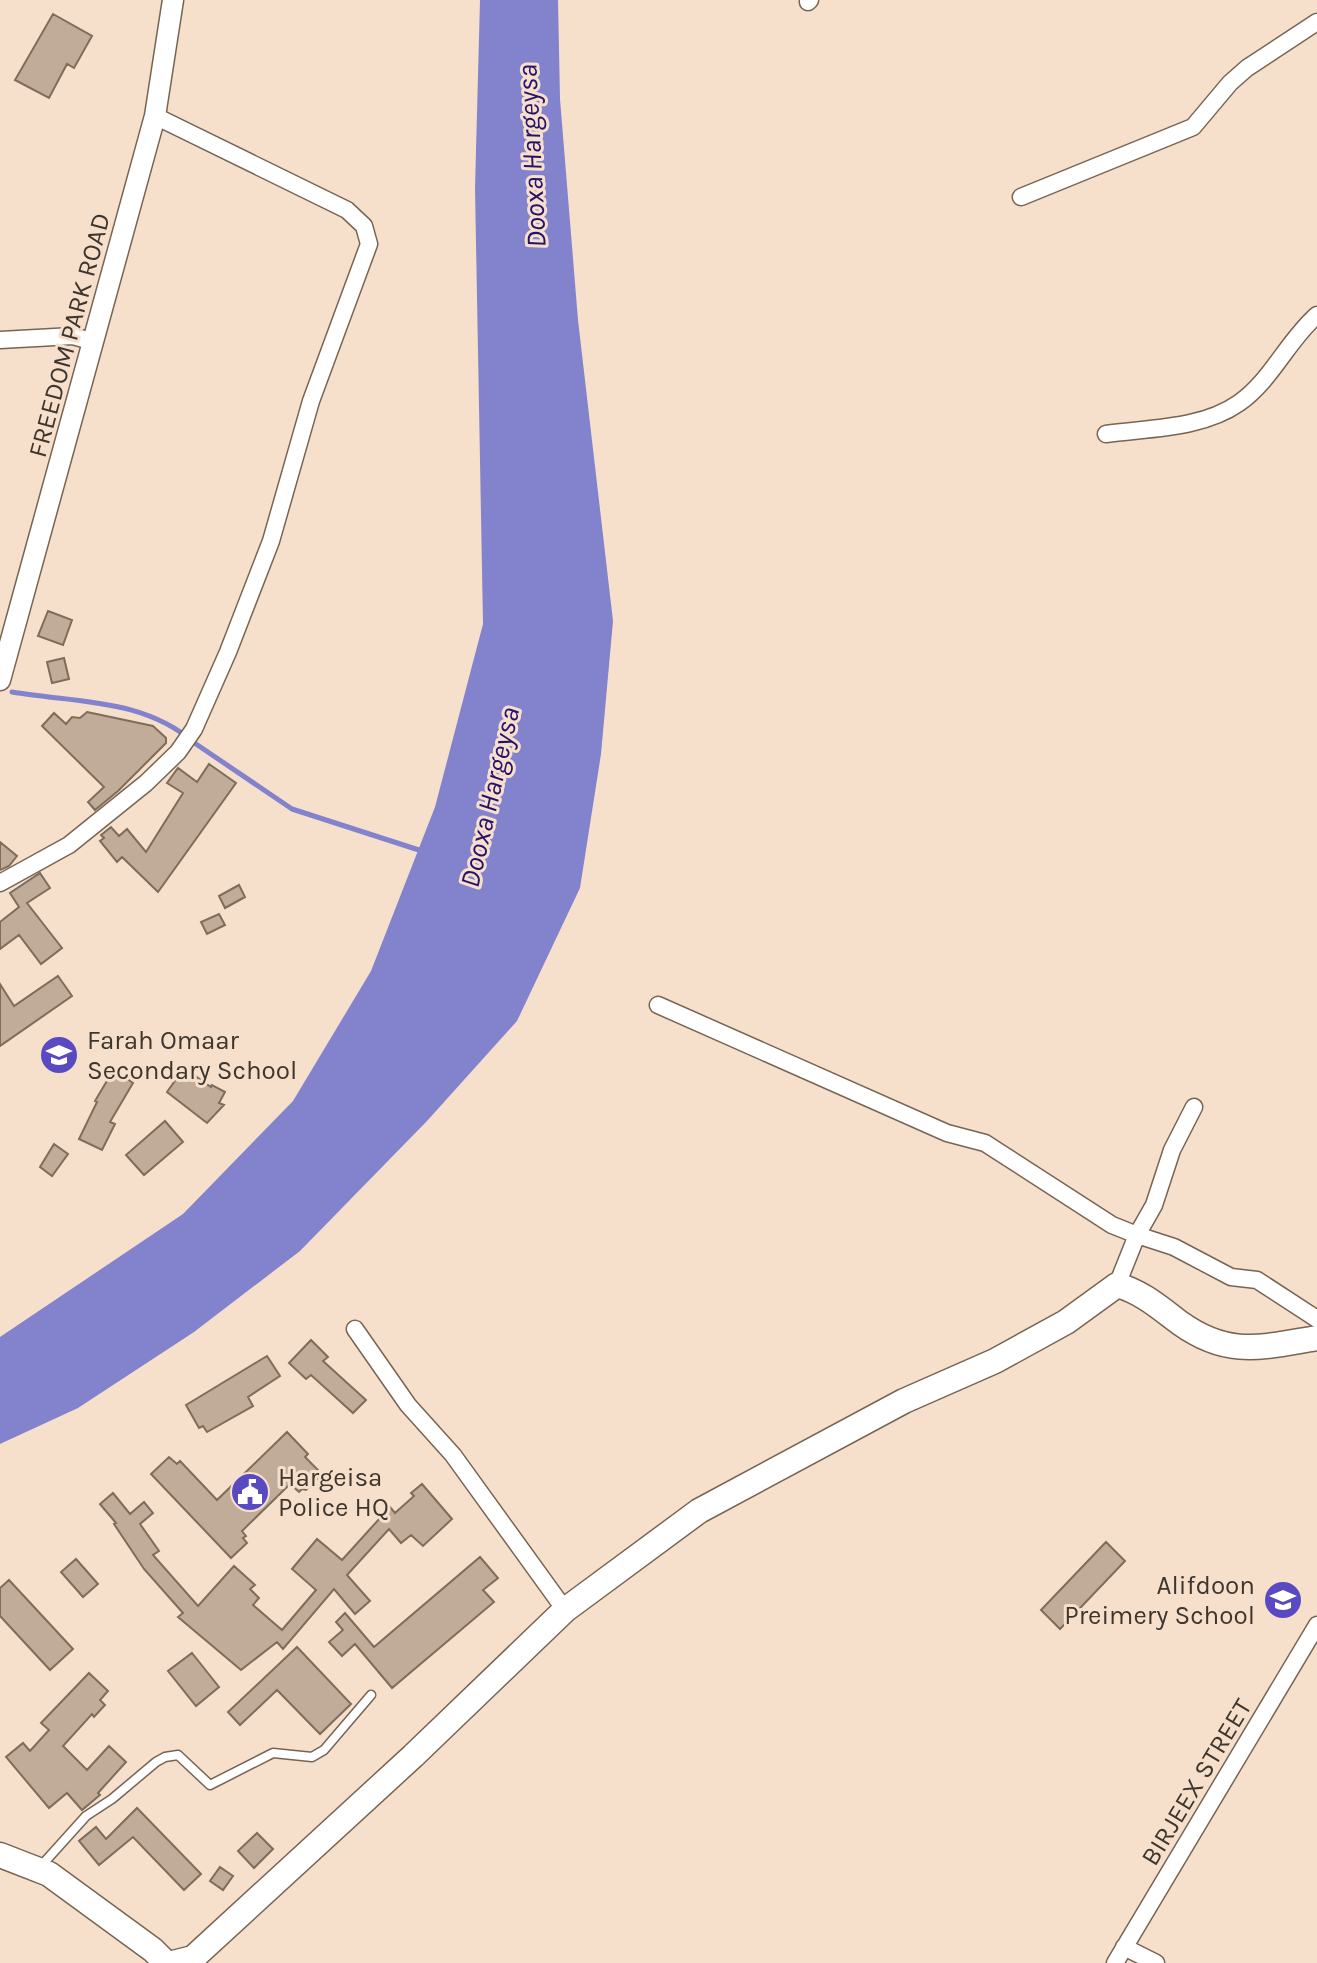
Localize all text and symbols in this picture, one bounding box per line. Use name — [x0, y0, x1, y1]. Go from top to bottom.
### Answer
water label: Dooxa Hargeysa — [510, 63, 553, 249]
street label: FREEDOM PARK ROAD — [22, 209, 117, 461]
water label: Dooxa Hargeysa — [453, 704, 526, 890]
place label: Farah Omaar Secondary School — [87, 1025, 297, 1086]
school or university icon: Farah Omaar Secondary School — [38, 1034, 80, 1076]
place label: Hargeisa Police HQ — [278, 1462, 389, 1523]
public building icon: Hargeisa Police HQ — [229, 1471, 271, 1513]
place label: Alifdoon Preimery School — [1064, 1570, 1255, 1631]
school or university icon: Alifdoon Preimery School — [1262, 1579, 1304, 1621]
street label: BIRJEEX STREET — [1135, 1693, 1258, 1871]

